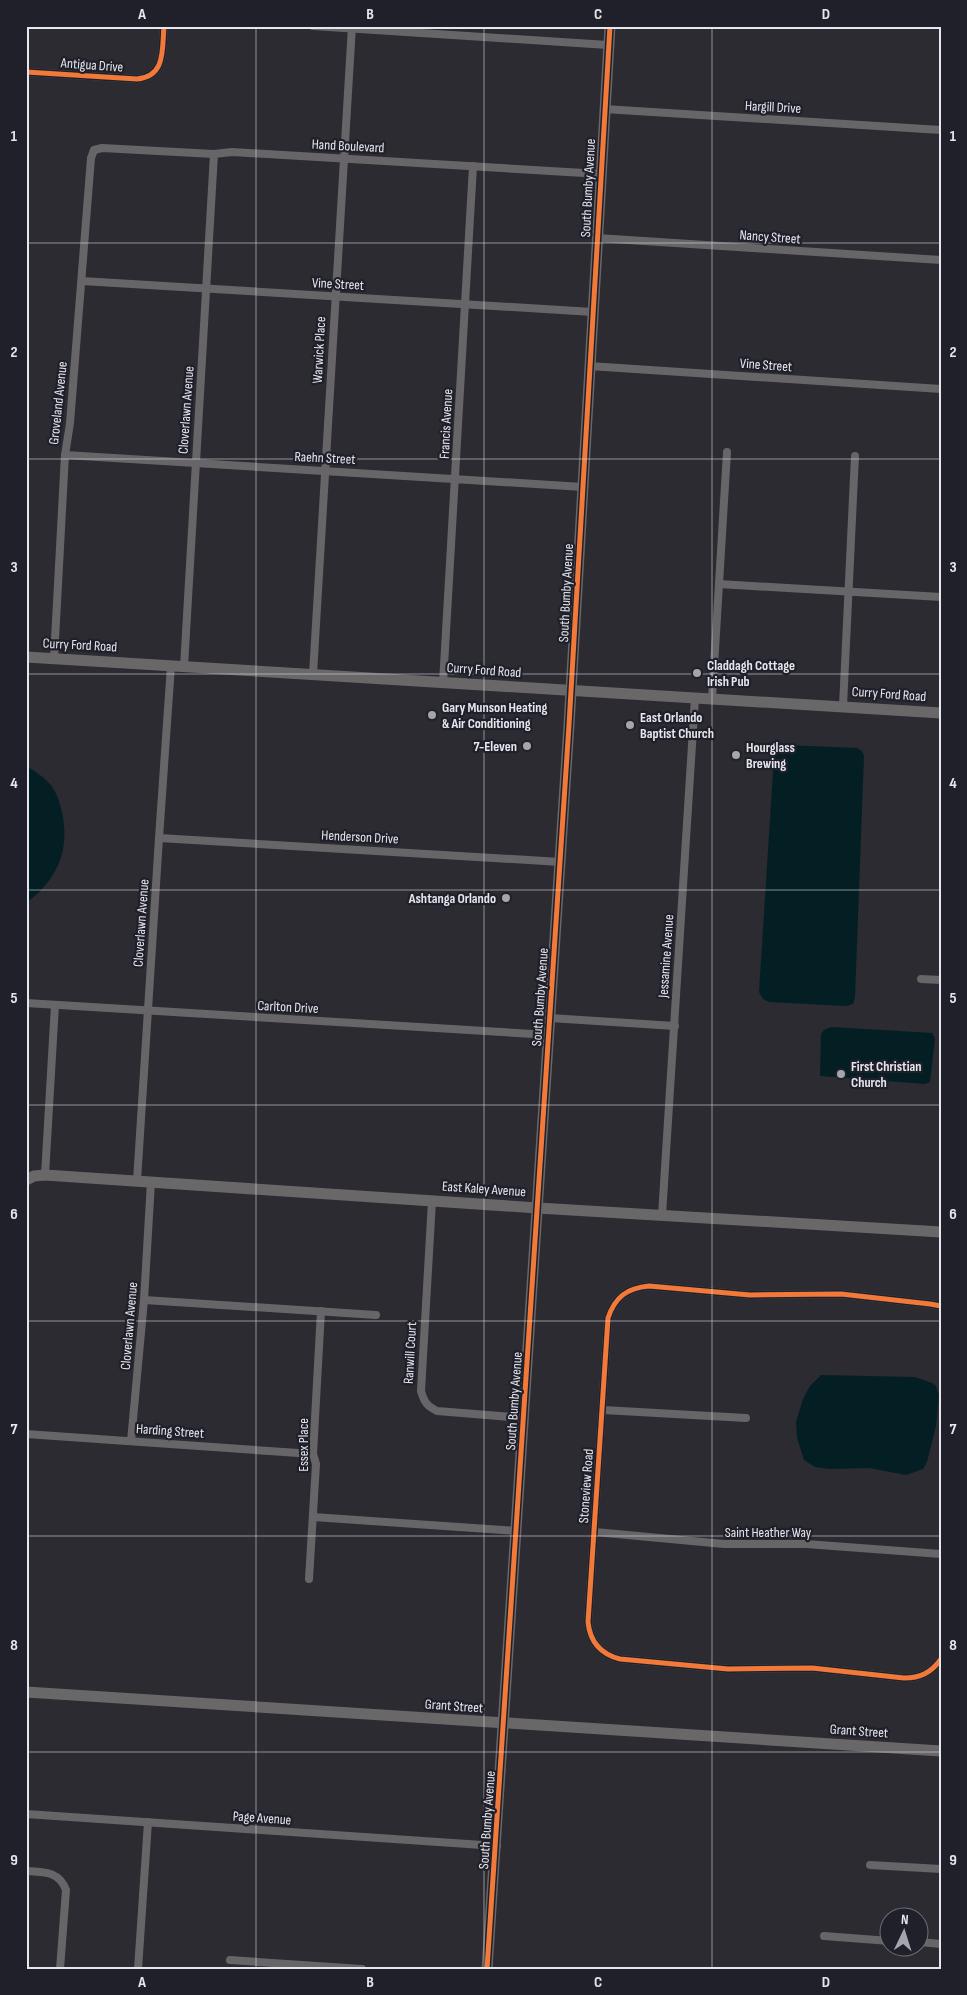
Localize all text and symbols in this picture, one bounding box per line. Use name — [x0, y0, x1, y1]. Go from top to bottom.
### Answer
text: A — [137, 5, 146, 24]
text: B — [366, 5, 374, 24]
text: C — [594, 5, 602, 24]
text: D — [822, 5, 830, 24]
street label: Antigua Drive — [59, 54, 124, 76]
street label: Hargill Drive — [744, 97, 802, 117]
text: 1 — [11, 127, 18, 146]
text: 1 — [950, 127, 957, 146]
street label: Hand Boulevard — [311, 136, 385, 156]
street label: South Bumby Avenue — [577, 138, 599, 238]
street label: Nancy Street — [739, 226, 801, 248]
street label: Vine Street — [311, 274, 365, 294]
street label: Warwick Place — [309, 316, 329, 384]
text: 2 — [10, 343, 18, 362]
text: 2 — [949, 343, 957, 362]
street label: Vine Street — [739, 355, 793, 375]
street label: Groveland Avenue — [45, 360, 71, 446]
street label: Cloverlawn Avenue — [174, 365, 198, 455]
street label: Francis Avenue — [436, 389, 456, 459]
street label: Raehn Street — [294, 448, 356, 468]
street label: South Bumby Avenue — [555, 543, 577, 643]
text: 3 — [10, 558, 18, 577]
text: 3 — [949, 558, 957, 577]
street label: Curry Ford Road — [42, 635, 118, 655]
place label: Claddagh Cottage Irish Pub — [707, 657, 795, 690]
street label: Curry Ford Road — [446, 659, 522, 681]
marker: Claddagh Cottage Irish Pub — [691, 667, 703, 679]
street label: Curry Ford Road — [851, 683, 927, 705]
place label: Gary Munson Heating & Air Conditioning — [442, 699, 547, 732]
marker: Gary Munson Heating & Air Conditioning — [426, 709, 438, 721]
place label: East Orlando Baptist Church — [640, 709, 714, 742]
marker: East Orlando Baptist Church — [624, 719, 636, 731]
place label: 7-Eleven — [474, 738, 517, 755]
place label: Hourglass Brewing — [746, 739, 795, 772]
marker: 7-Eleven — [521, 740, 533, 752]
marker: Hourglass Brewing — [730, 749, 742, 761]
text: 4 — [10, 774, 18, 793]
text: 4 — [949, 774, 957, 793]
street label: Henderson Drive — [321, 826, 399, 848]
street label: Cloverlawn Avenue — [129, 878, 153, 968]
place label: Ashtanga Orlando — [408, 890, 496, 907]
marker: Ashtanga Orlando — [500, 892, 512, 904]
street label: Jessamine Avenue — [655, 914, 677, 999]
street label: South Bumby Avenue — [528, 947, 552, 1047]
text: 5 — [10, 989, 18, 1008]
text: 5 — [949, 989, 957, 1008]
street label: Carlton Drive — [257, 997, 319, 1017]
place label: First Christian Church — [851, 1058, 921, 1091]
marker: First Christian Church — [835, 1068, 847, 1080]
street label: East Kaley Avenue — [441, 1178, 527, 1200]
text: 6 — [10, 1205, 18, 1224]
text: 6 — [949, 1205, 957, 1224]
street label: Cloverlawn Avenue — [117, 1281, 141, 1371]
street label: Ranwill Court — [400, 1321, 420, 1385]
street label: South Bumby Avenue — [502, 1351, 526, 1451]
street label: Essex Place — [295, 1418, 312, 1472]
text: 7 — [11, 1420, 18, 1439]
street label: Harding Street — [135, 1420, 205, 1442]
text: 7 — [950, 1420, 957, 1439]
street label: Stoneview Road — [575, 1448, 597, 1524]
street label: Saint Heather Way — [725, 1524, 812, 1541]
text: 8 — [10, 1636, 18, 1655]
text: 8 — [949, 1636, 957, 1655]
street label: Grant Street — [424, 1695, 484, 1717]
street label: Grant Street — [829, 1720, 889, 1742]
street label: South Bumby Avenue — [475, 1770, 499, 1870]
street label: Page Avenue — [232, 1807, 292, 1829]
text: 9 — [10, 1851, 18, 1870]
text: 9 — [949, 1851, 957, 1870]
north arrow — [880, 1908, 930, 1958]
text: N — [901, 1911, 909, 1928]
text: A — [137, 1973, 146, 1992]
text: B — [366, 1973, 374, 1992]
text: C — [594, 1973, 602, 1992]
text: D — [822, 1973, 830, 1992]

